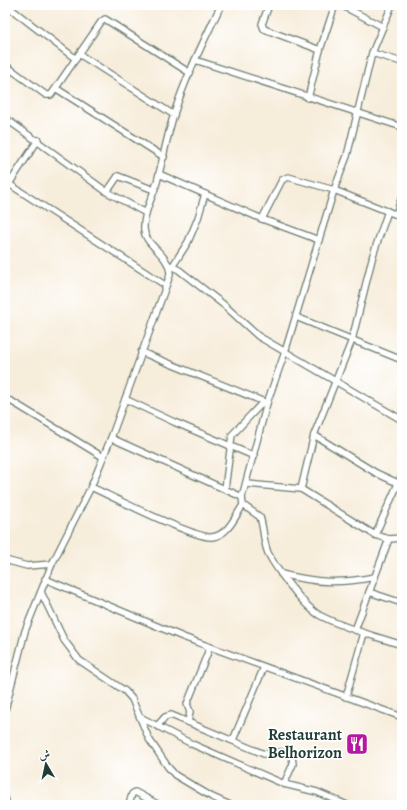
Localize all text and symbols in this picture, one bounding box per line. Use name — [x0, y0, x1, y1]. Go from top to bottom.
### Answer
place label: Restaurant Belhorizon — [268, 724, 343, 764]
restaurant icon: Restaurant Belhorizon — [344, 731, 370, 757]
north arrow — [26, 744, 66, 784]
text: ش — [38, 746, 51, 763]

